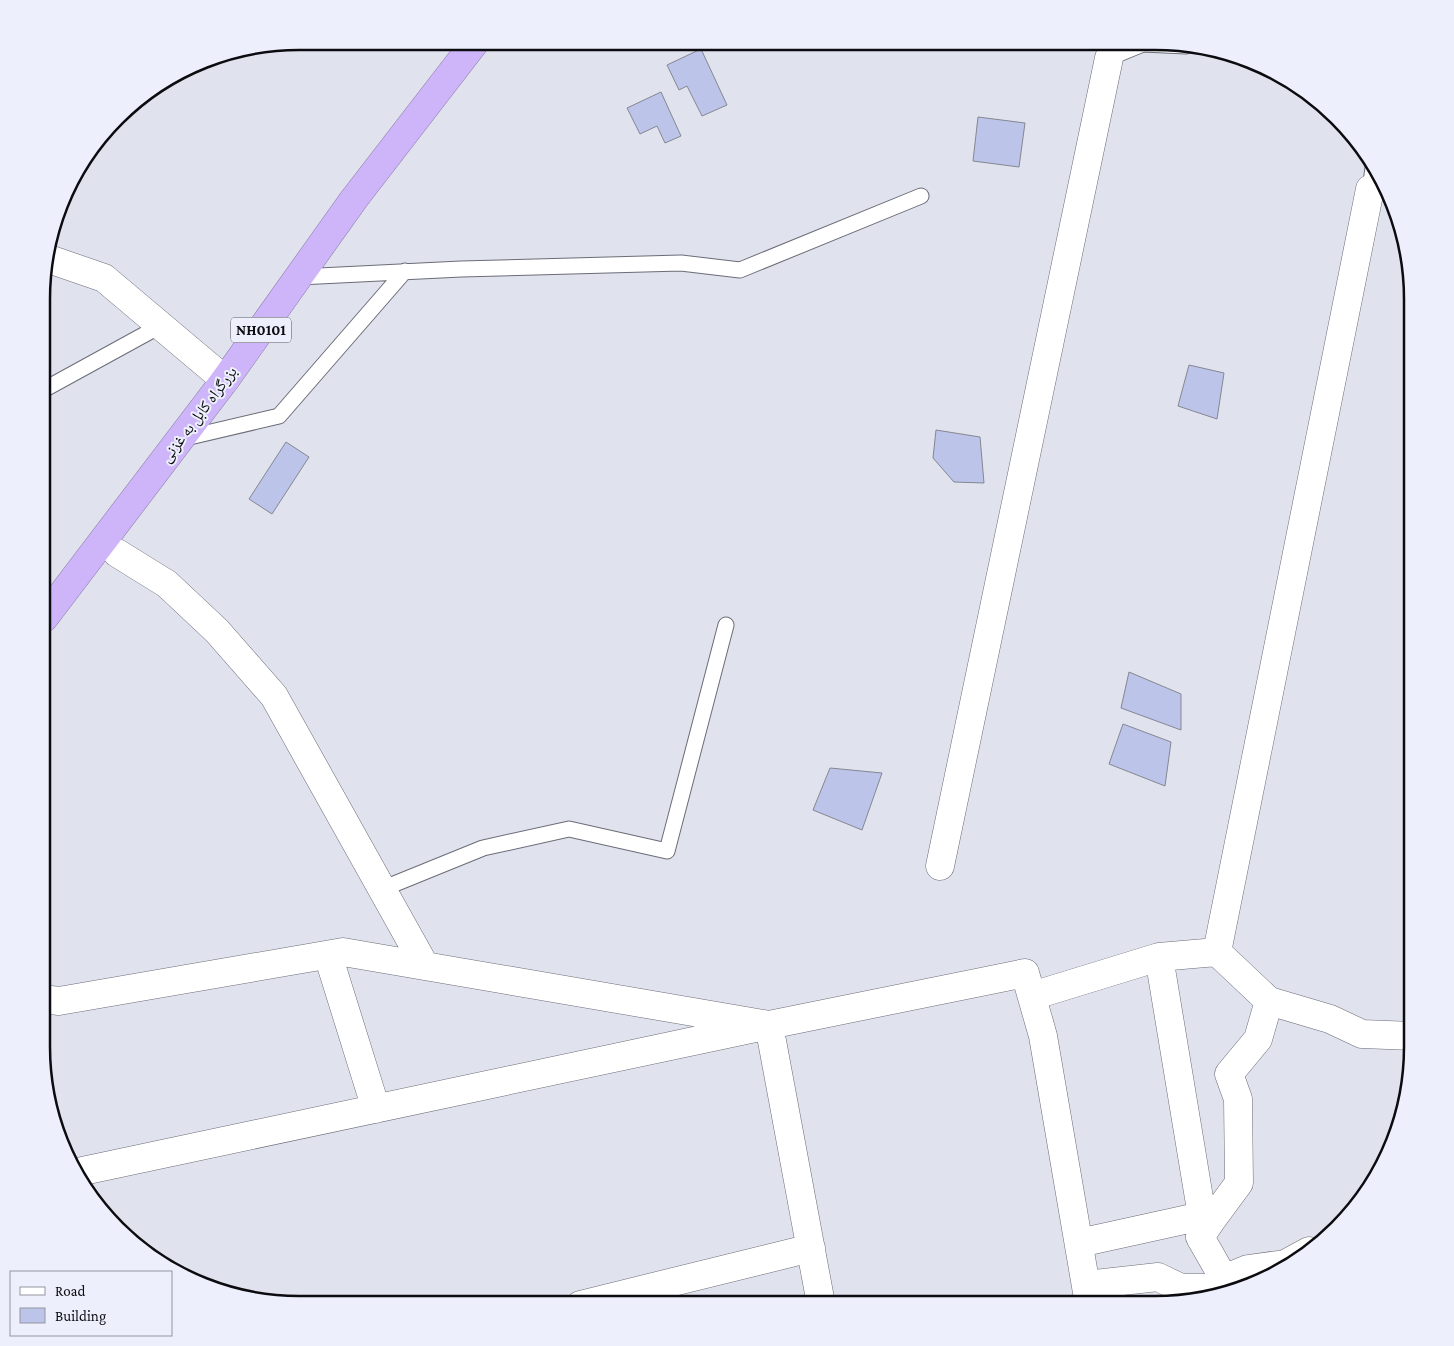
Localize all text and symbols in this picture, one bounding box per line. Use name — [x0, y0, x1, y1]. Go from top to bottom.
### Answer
road number: NH0101 — [231, 318, 291, 342]
street label: بزرگراه کابل به غزنی — [157, 363, 242, 467]
legend — [10, 1271, 172, 1336]
text: Road — [55, 1283, 86, 1299]
text: Building — [55, 1308, 106, 1325]

